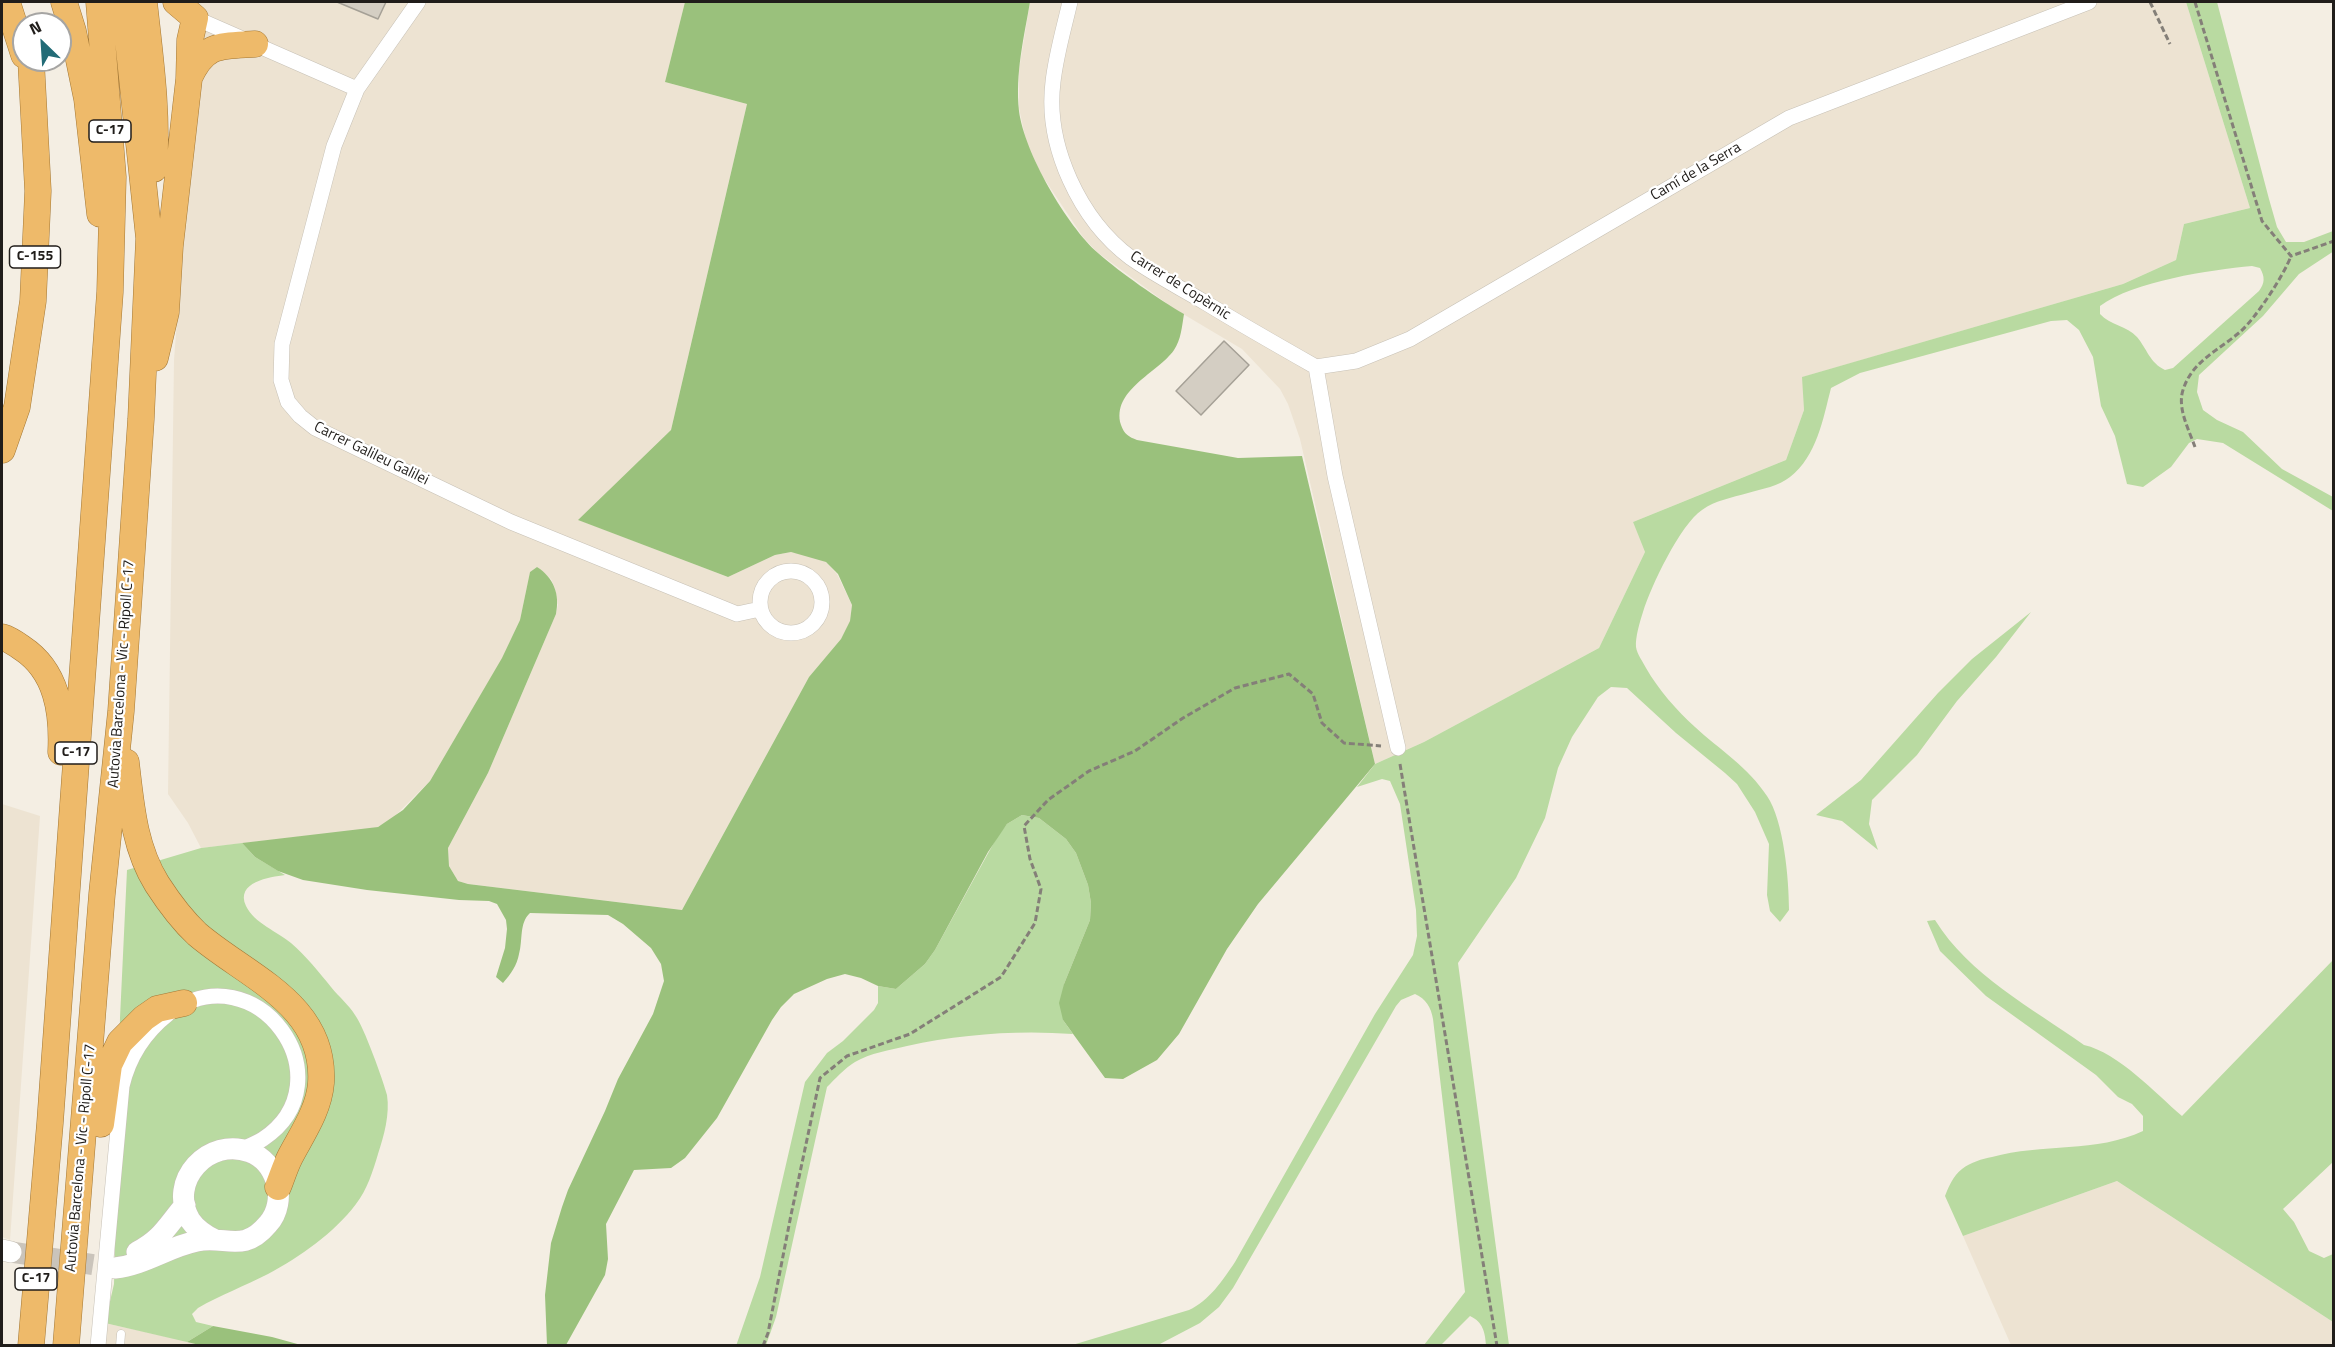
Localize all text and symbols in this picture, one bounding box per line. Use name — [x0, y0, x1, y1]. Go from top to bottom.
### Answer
north arrow — [12, 12, 72, 72]
text: N — [25, 14, 45, 41]
road number: C-17 — [89, 120, 131, 142]
street label: Camí de la Serra — [1648, 139, 1744, 205]
road number: C-155 — [9, 246, 60, 268]
street label: Carrer de Copèrnic — [1126, 248, 1234, 324]
street label: Carrer Galileu Galilei — [311, 418, 431, 490]
street label: Autovia Barcelona - Vic - Ripoll C-17 — [105, 559, 139, 789]
road number: C-17 — [55, 742, 97, 764]
street label: Autovia Barcelona - Vic - Ripoll C-17 — [62, 1043, 100, 1273]
road number: C-17 — [15, 1268, 57, 1290]

